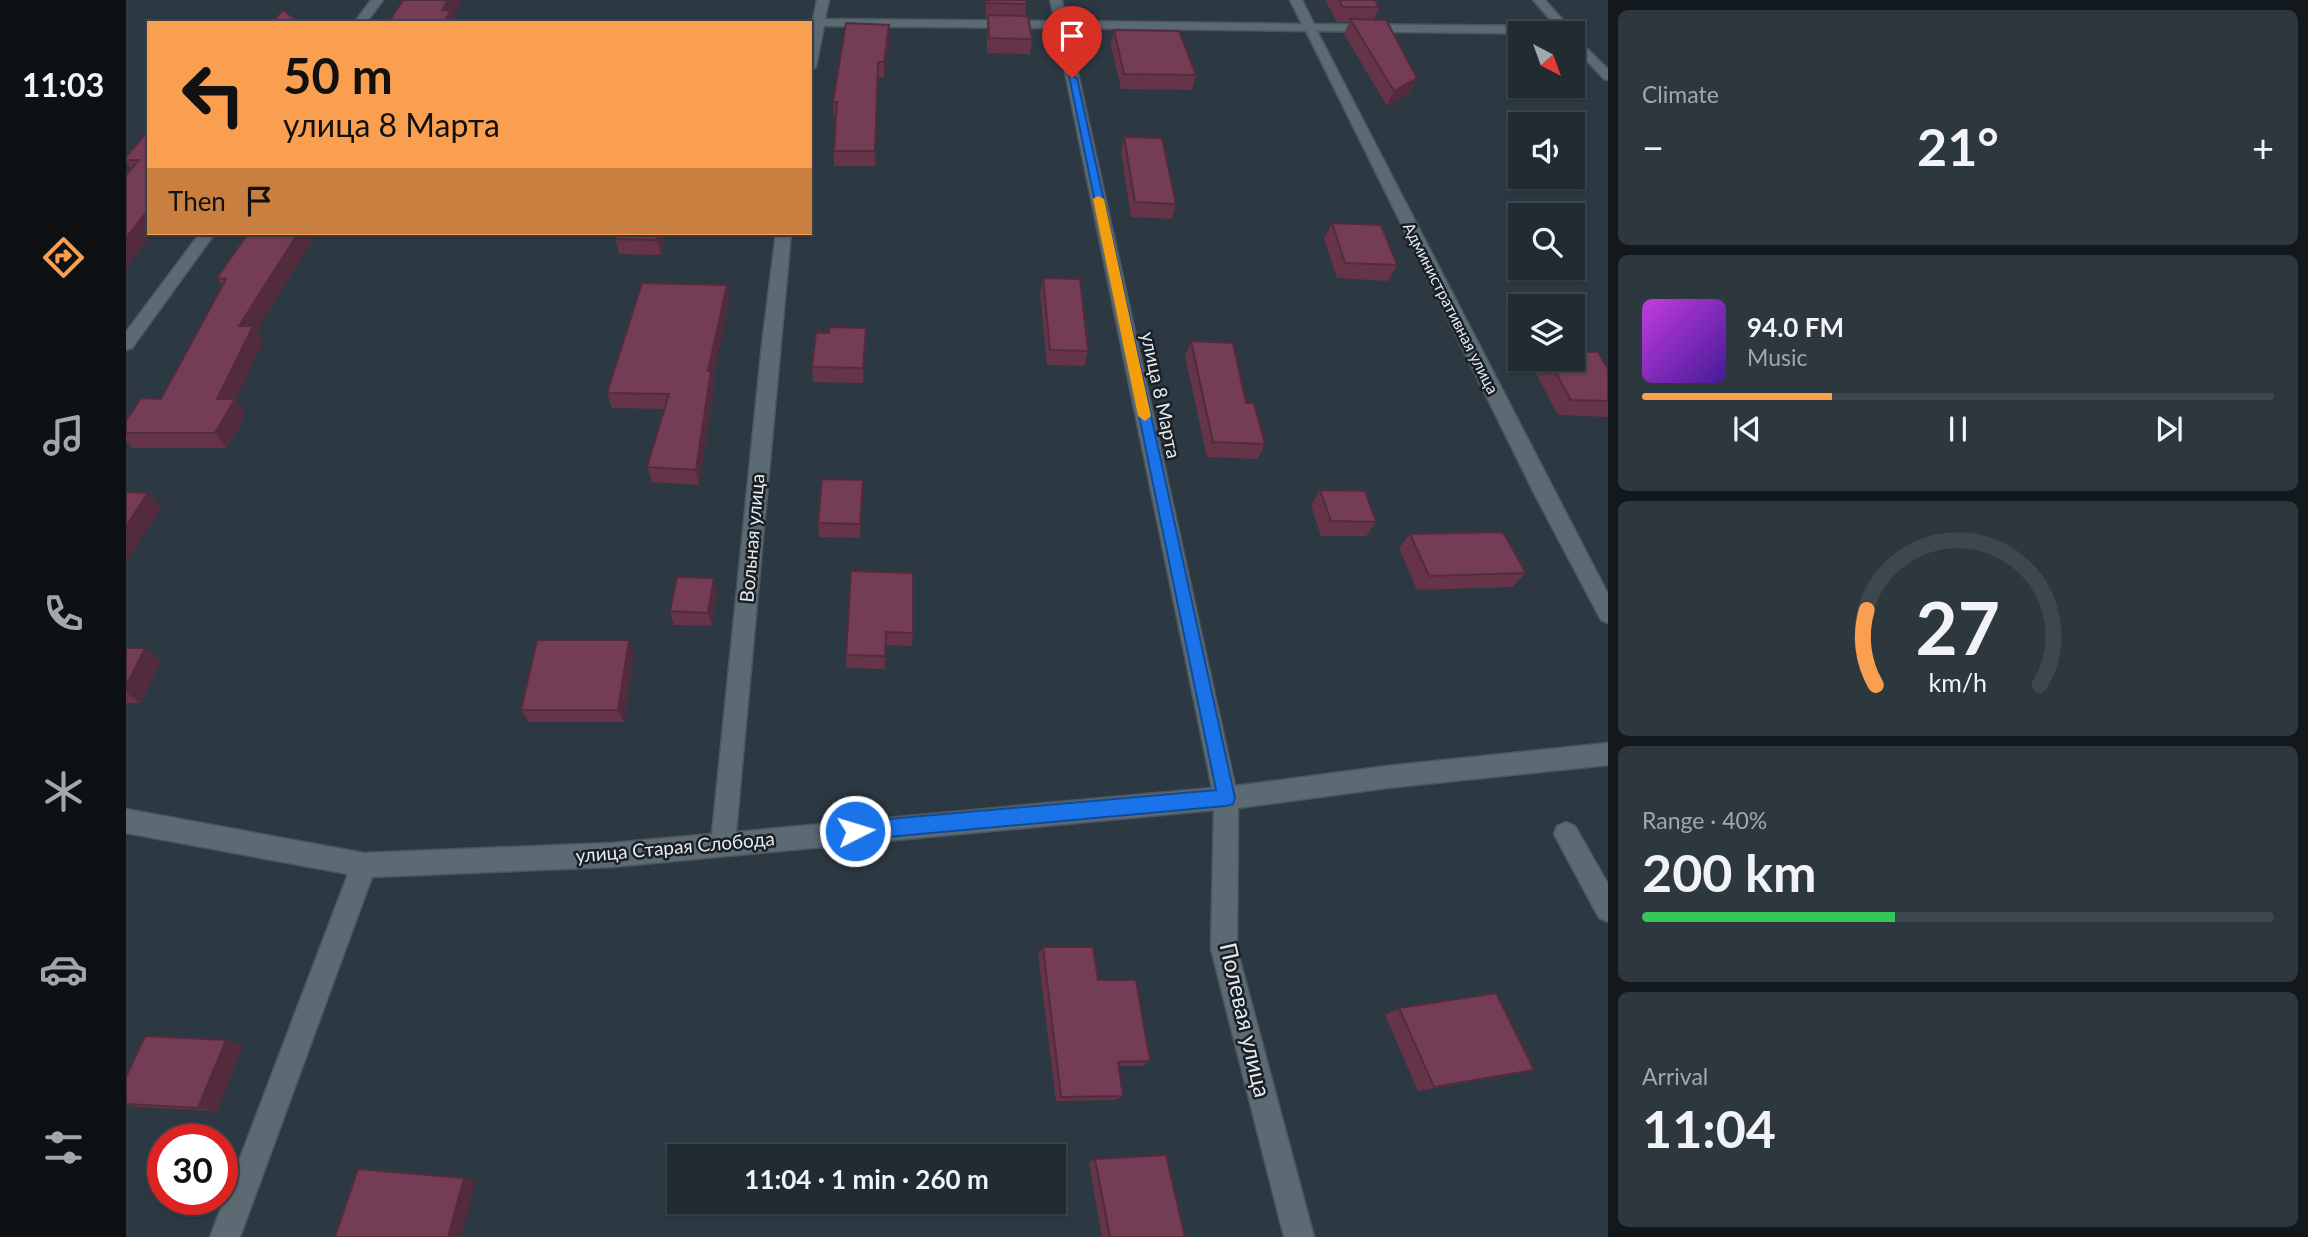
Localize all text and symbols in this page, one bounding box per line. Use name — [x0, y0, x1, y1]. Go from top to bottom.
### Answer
pin — [1042, 6, 1102, 78]
icon: arrive — [1053, 17, 1091, 55]
north arrow — [1508, 21, 1586, 98]
map controls — [1508, 21, 1585, 371]
text: 50 m — [283, 46, 393, 104]
icon: left — [168, 49, 259, 140]
text: 11:03 — [22, 65, 104, 104]
text: Climate — [1642, 80, 1719, 108]
text: улица 8 Марта — [283, 105, 500, 144]
button: sound — [1508, 112, 1585, 189]
text: 21° — [1917, 115, 1999, 177]
text: − — [1642, 124, 1664, 170]
text: + — [2252, 124, 2274, 170]
icon: arrive — [240, 182, 278, 220]
text: Then — [168, 185, 226, 217]
button: search — [1508, 203, 1585, 280]
street label: Административная улица — [1400, 219, 1503, 397]
icon: directions — [39, 233, 88, 282]
button: layers — [1508, 294, 1585, 371]
text: 94.0 FM — [1747, 311, 1844, 343]
street label: улица 8 Марта — [1137, 330, 1186, 460]
text: Music — [1747, 343, 1807, 371]
icon: previous — [1728, 410, 1766, 448]
icon: pause — [1939, 410, 1977, 448]
icon: next — [2150, 410, 2188, 448]
icon: music — [39, 411, 88, 460]
street label: Вольная улица — [734, 473, 769, 603]
text: 27 — [1916, 583, 2000, 671]
icon: phone — [39, 589, 88, 638]
text: km/h — [1929, 666, 1987, 696]
icon: climate — [39, 767, 88, 816]
position arrow — [818, 794, 892, 868]
text: Range · 40% — [1642, 806, 1767, 834]
street label: улица Старая Слобода — [575, 826, 775, 867]
text: 200 km — [1642, 841, 1816, 903]
street label: Полевая улица — [1215, 940, 1277, 1100]
icon: car — [39, 945, 88, 994]
text: Arrival — [1642, 1062, 1708, 1090]
text: 11:04 — [1642, 1097, 1776, 1159]
icon: filters — [39, 1123, 88, 1172]
speed limit sign: 30 — [147, 1124, 238, 1215]
text: 11:04 · 1 min · 260 m — [744, 1163, 989, 1195]

